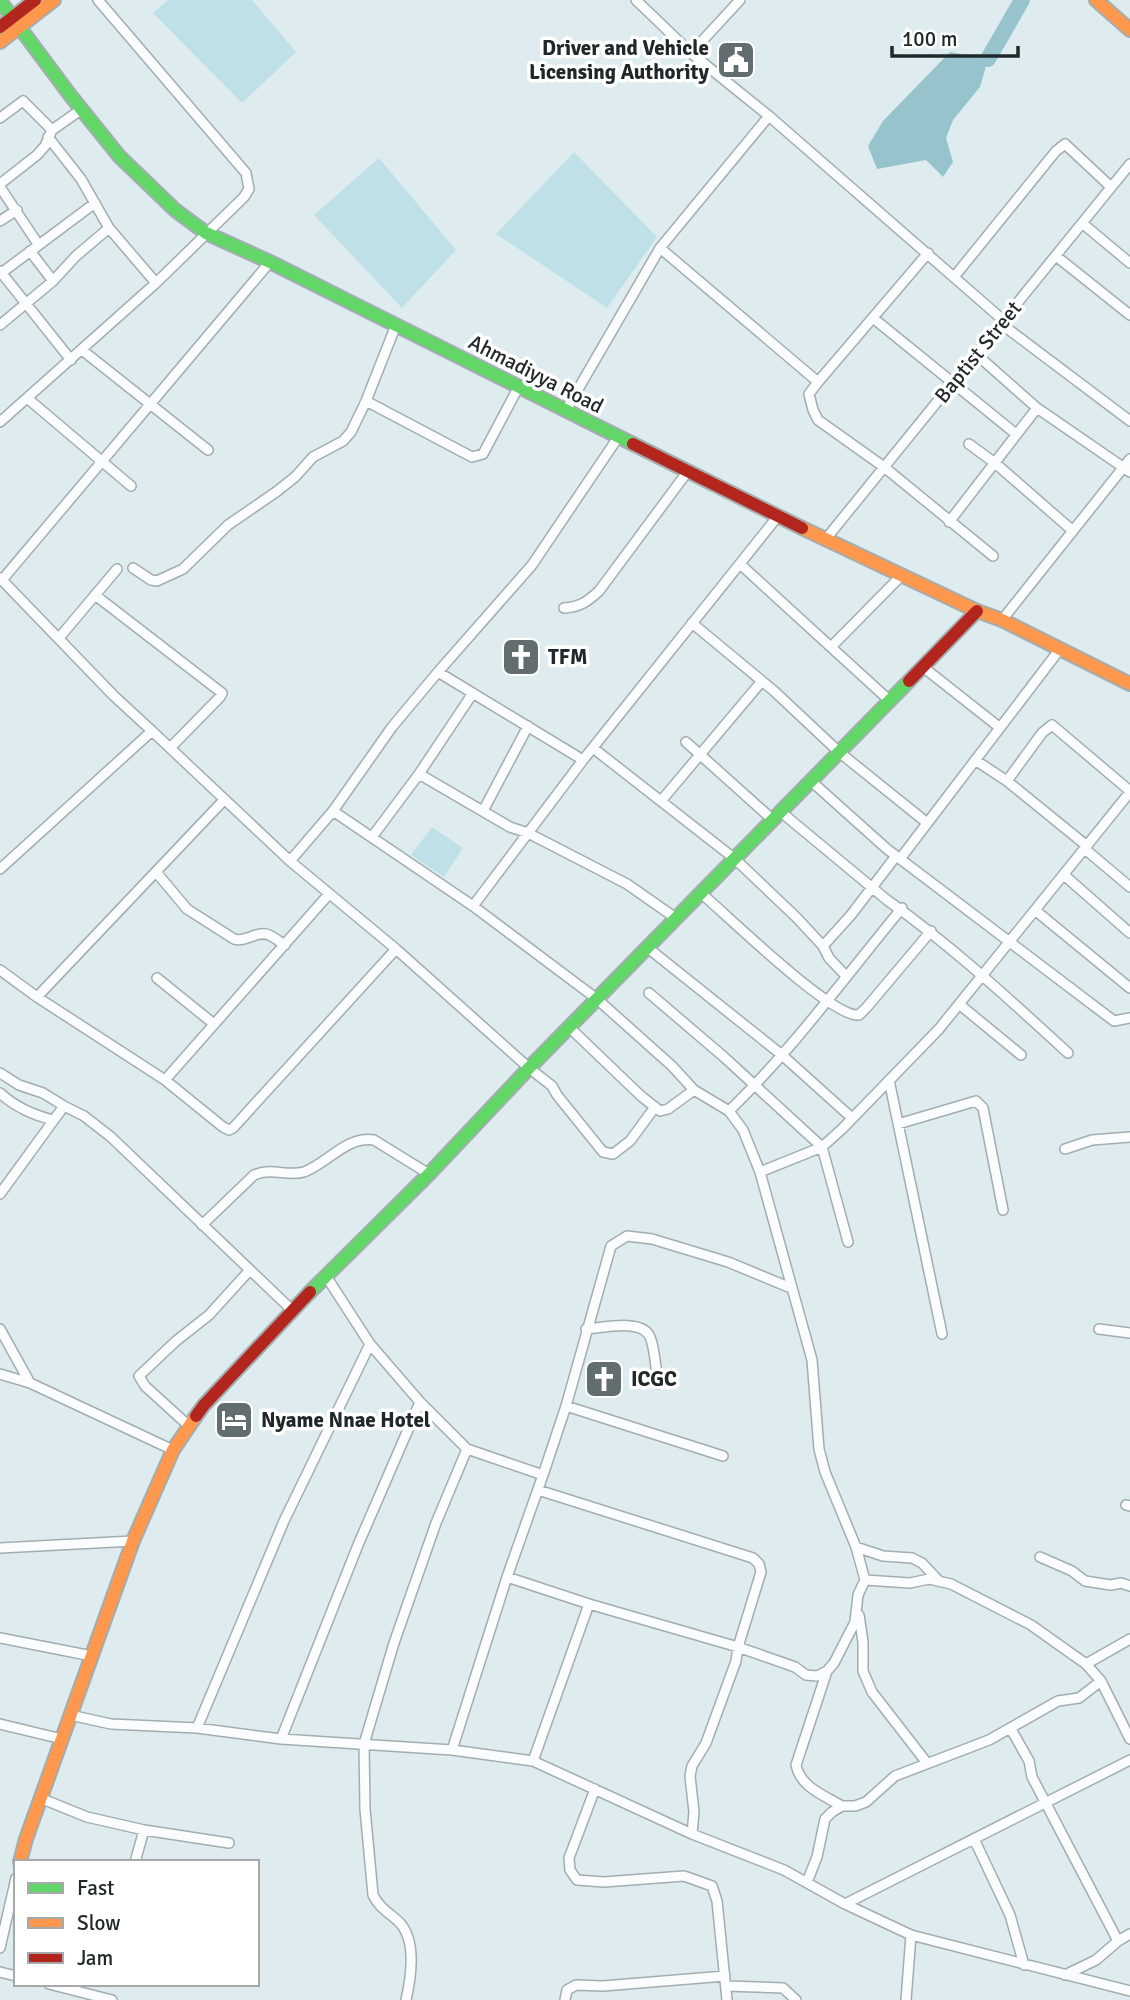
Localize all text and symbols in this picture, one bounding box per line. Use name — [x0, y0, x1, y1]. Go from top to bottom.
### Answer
scale bar — [892, 14, 1018, 58]
text: 100 m — [902, 26, 957, 52]
place label: Driver and Vehicle Licensing Authority — [529, 35, 710, 85]
public building icon: Driver and Vehicle Licensing Authority — [715, 39, 757, 81]
street label: Baptist Street — [929, 296, 1027, 408]
street label: Ahmadiyya Road — [464, 329, 608, 419]
church icon: TFM — [500, 636, 542, 678]
place label: TFM — [548, 644, 587, 670]
church icon: ICGC — [583, 1358, 625, 1400]
place label: ICGC — [631, 1366, 677, 1392]
hotel icon: Nyame Nnae Hotel — [213, 1399, 255, 1441]
place label: Nyame Nnae Hotel — [261, 1407, 431, 1433]
legend — [14, 1860, 259, 1986]
text: Fast — [77, 1875, 114, 1901]
text: Slow — [77, 1910, 121, 1936]
text: Jam — [77, 1945, 113, 1971]

